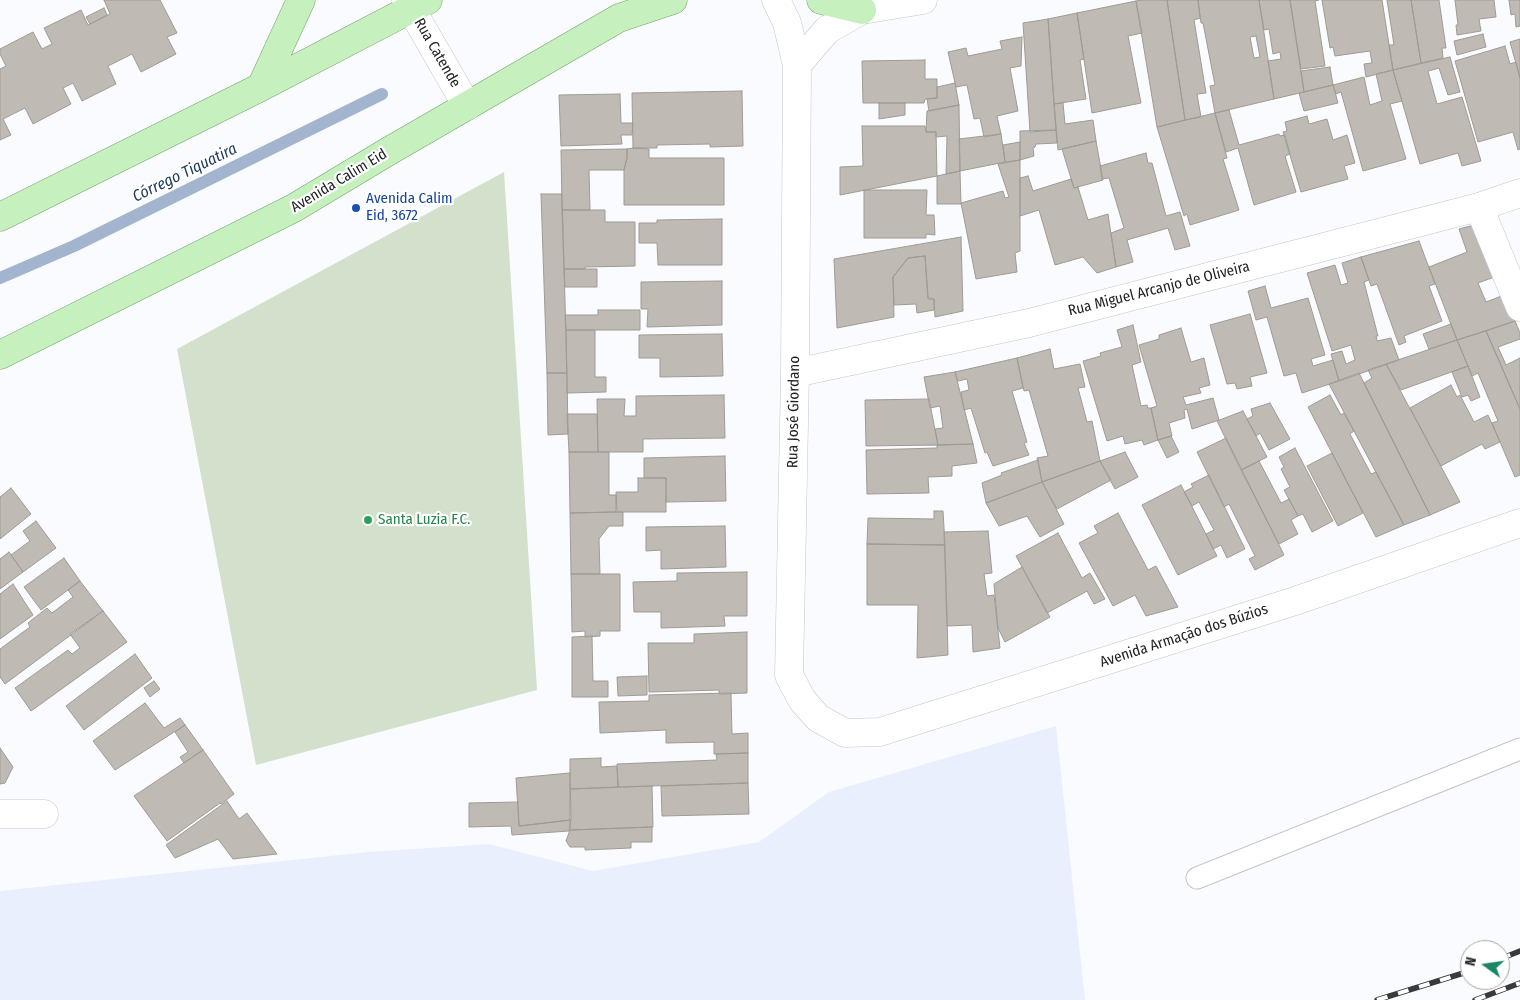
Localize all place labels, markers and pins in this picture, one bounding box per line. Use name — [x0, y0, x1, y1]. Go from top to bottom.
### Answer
place label: Avenida Calim Eid, 3672 — [366, 190, 452, 225]
marker: Avenida Calim Eid, 3672 — [350, 202, 362, 214]
place label: Santa Luzia F.C. — [378, 511, 470, 529]
marker: Santa Luzia F.C. — [362, 514, 374, 526]

